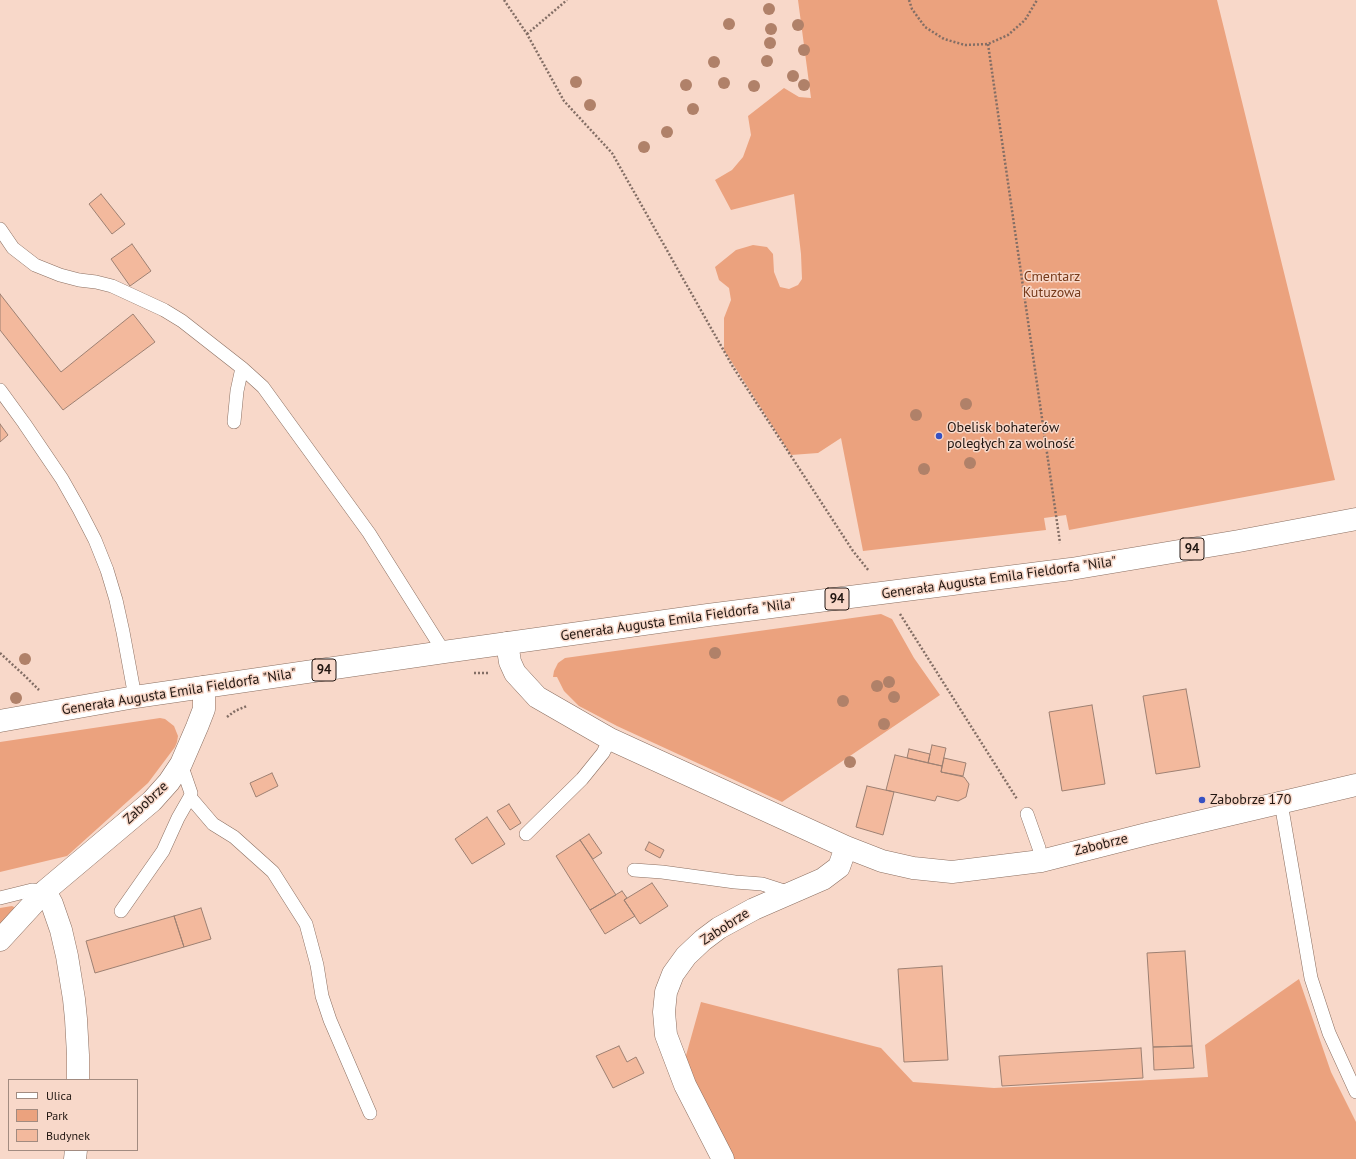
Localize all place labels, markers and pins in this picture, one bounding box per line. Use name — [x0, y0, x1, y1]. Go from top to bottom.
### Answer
place label: Obelisk bohaterów poległych za wolność — [947, 420, 1075, 452]
marker: Obelisk bohaterów poległych za wolność — [934, 431, 944, 441]
place label: Zabobrze 170 — [1210, 792, 1291, 808]
marker: Zabobrze 170 — [1197, 795, 1207, 805]

